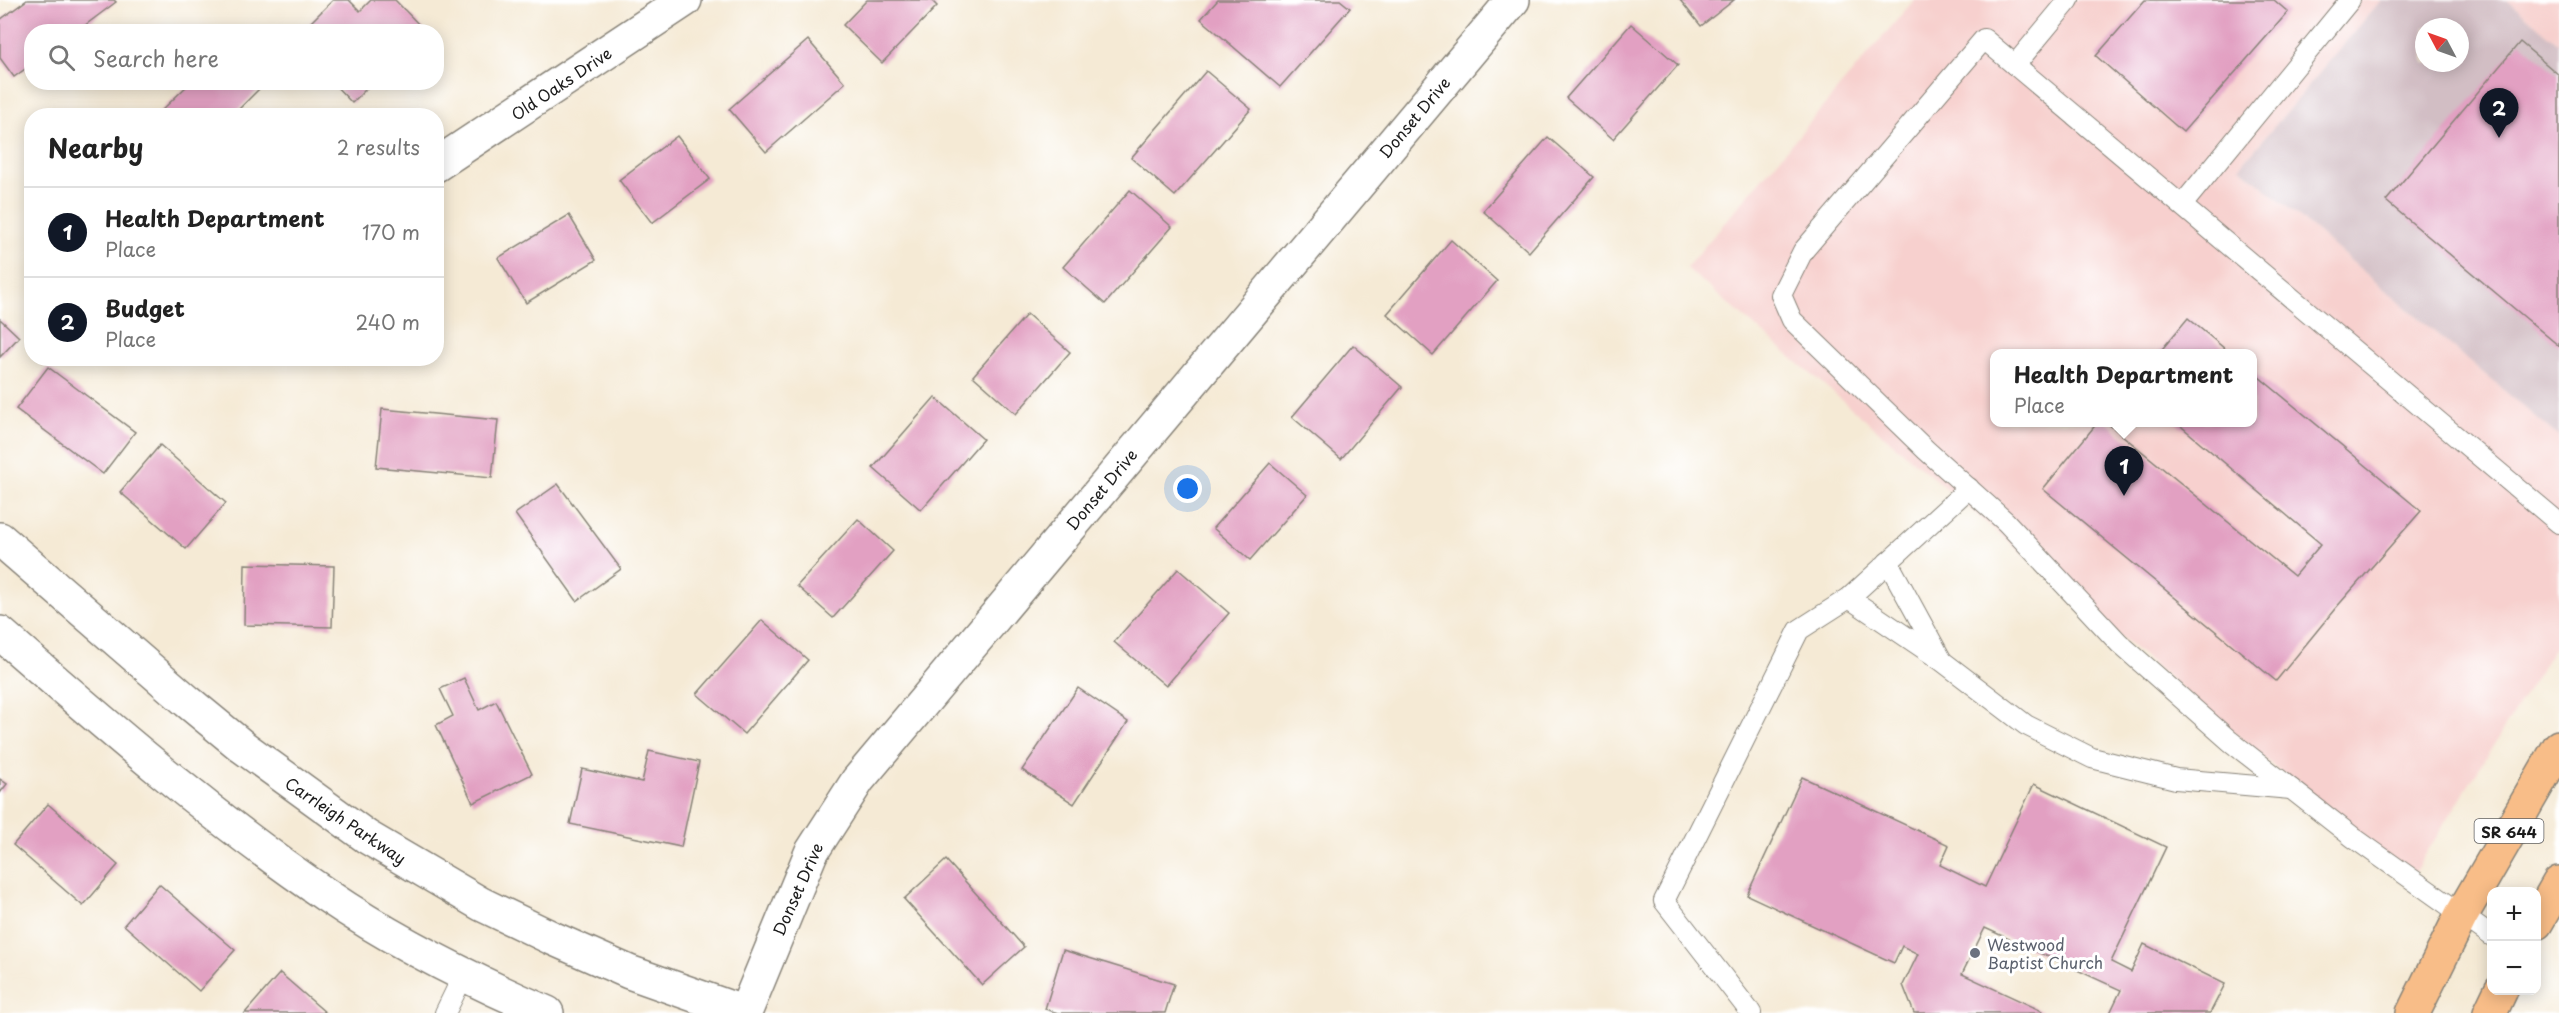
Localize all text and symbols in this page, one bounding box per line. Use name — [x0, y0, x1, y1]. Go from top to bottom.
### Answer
north arrow — [2415, 18, 2469, 72]
search box — [24, 24, 444, 90]
street label: Old Oaks Drive — [506, 40, 616, 126]
icon: search — [45, 41, 78, 74]
text: Search here — [93, 41, 219, 74]
street label: Donset Drive — [1373, 71, 1455, 163]
pin: 2 — [2480, 88, 2518, 138]
text: Nearby — [48, 128, 143, 167]
text: 2 results — [337, 132, 420, 162]
text: Health Department — [105, 201, 325, 234]
text: 1 — [63, 217, 72, 247]
text: 170 m — [362, 217, 420, 247]
text: Place — [105, 234, 156, 264]
text: Budget — [105, 291, 185, 324]
text: 2 — [60, 307, 75, 337]
text: 240 m — [355, 307, 420, 337]
text: Place — [105, 324, 156, 354]
popup — [1990, 349, 2257, 427]
text: Health Department — [2014, 357, 2233, 390]
text: Place — [2014, 390, 2065, 420]
street label: Donset Drive — [1060, 443, 1142, 535]
pin: 1 — [2104, 446, 2144, 496]
your location — [1173, 474, 1202, 503]
street label: Carrleigh Parkway — [281, 771, 411, 869]
road number: SR 644 — [2474, 819, 2544, 843]
street label: Donset Drive — [766, 839, 828, 939]
map controls — [2487, 887, 2541, 995]
button: + — [2487, 887, 2541, 941]
place label: Westwood Baptist Church — [1987, 932, 2103, 974]
button: − — [2487, 941, 2541, 995]
marker: Westwood Baptist Church — [1968, 946, 1982, 960]

